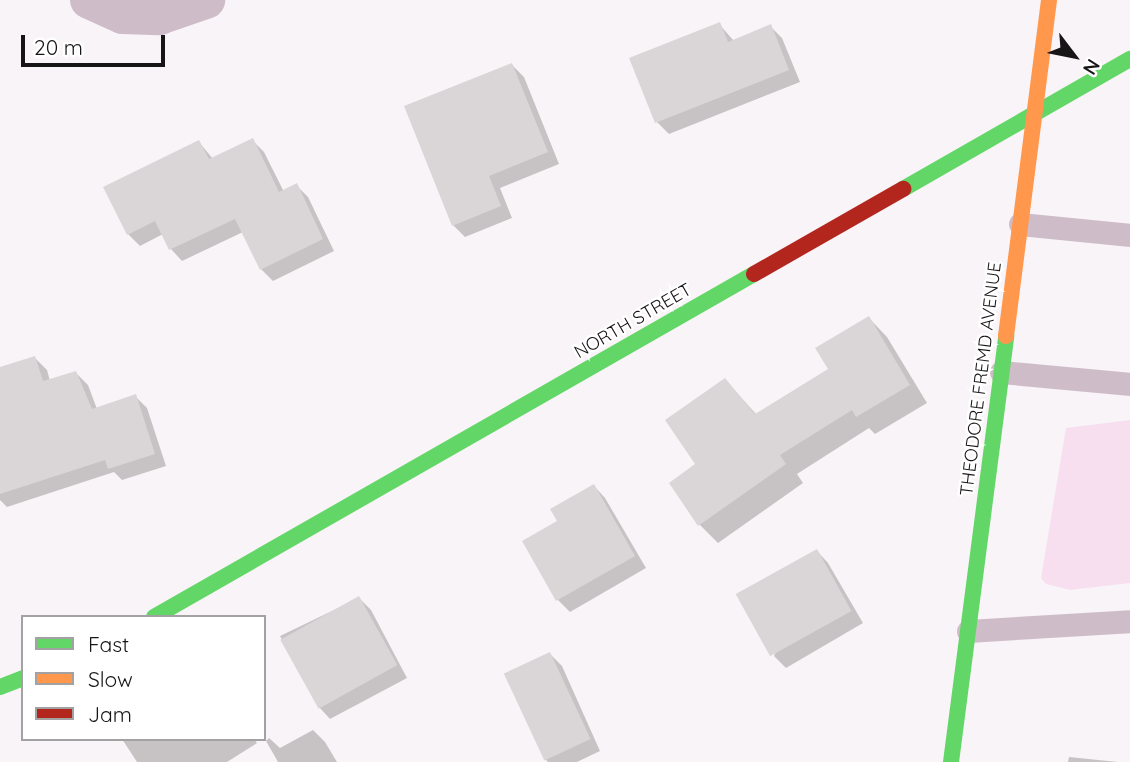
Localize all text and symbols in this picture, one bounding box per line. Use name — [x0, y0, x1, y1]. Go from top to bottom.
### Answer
scale bar — [24, 21, 168, 65]
north arrow — [1039, 21, 1109, 91]
text: 20 m — [34, 34, 83, 60]
text: N — [1078, 55, 1106, 79]
street label: THEODORE FREMD AVENUE — [956, 261, 1006, 497]
street label: NORTH STREET — [571, 279, 695, 363]
legend — [21, 615, 266, 741]
text: Fast — [88, 631, 129, 657]
text: Slow — [88, 666, 133, 692]
text: Jam — [88, 701, 132, 727]

